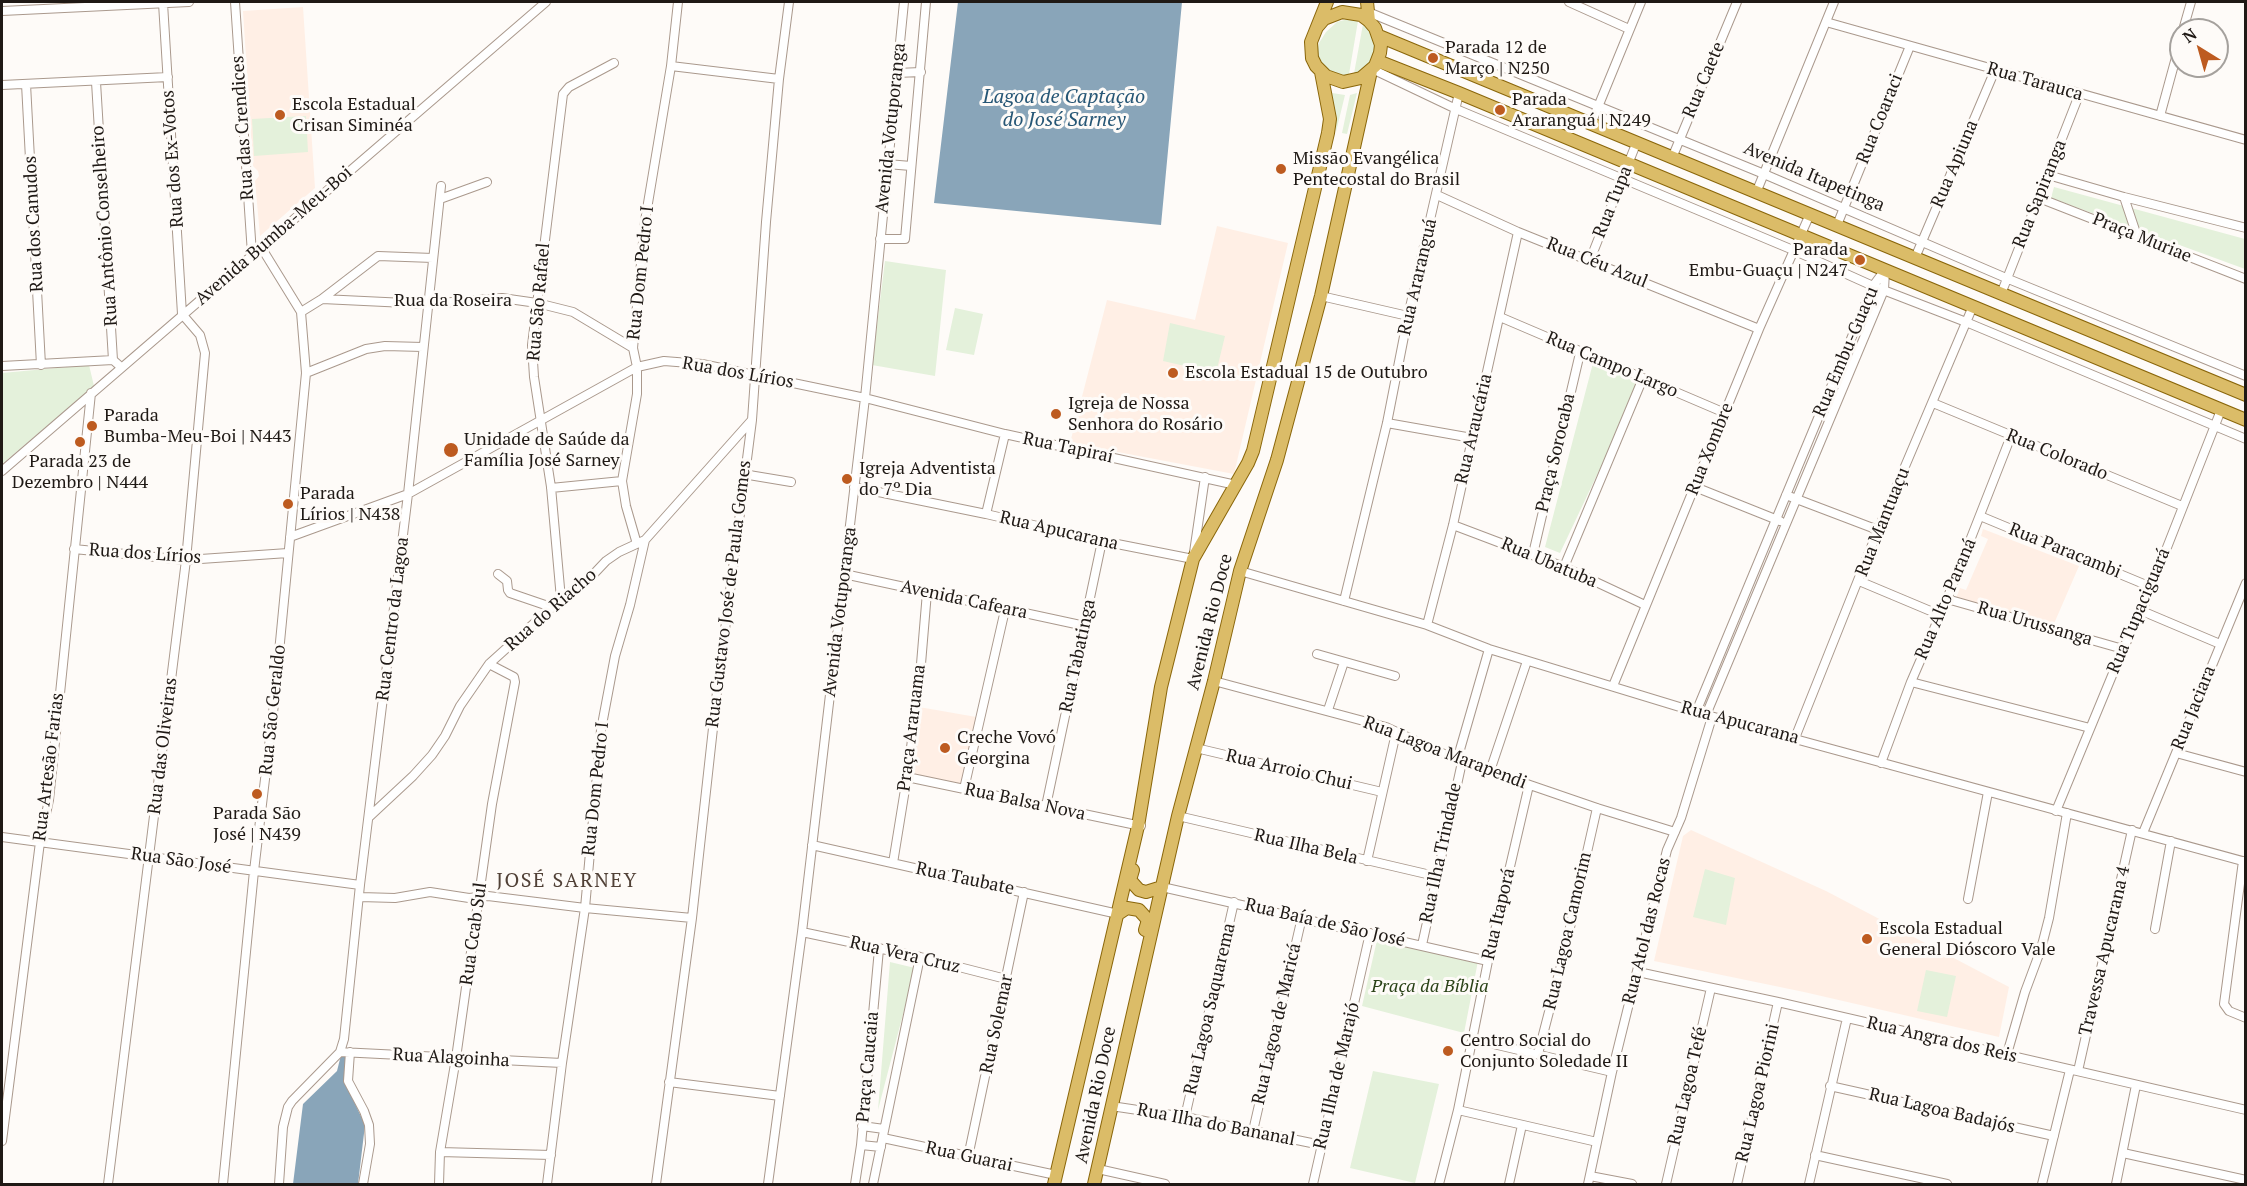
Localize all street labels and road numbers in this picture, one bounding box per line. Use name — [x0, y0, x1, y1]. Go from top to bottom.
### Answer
street label: Rua Caete — [1678, 39, 1730, 121]
street label: Avenida Votuporanga — [871, 42, 911, 214]
street label: Rua das Crendices — [227, 55, 259, 201]
street label: Rua Tarauca — [1985, 58, 2085, 106]
street label: Rua Coaraci — [1852, 71, 1908, 167]
street label: Rua dos Ex-Votos — [157, 89, 189, 229]
street label: Rua Apiuna — [1927, 117, 1983, 211]
street label: Rua Antônio Conselheiro — [87, 125, 123, 327]
street label: Rua Sapiranga — [2008, 137, 2072, 251]
street label: Avenida Itapetinga — [1740, 138, 1888, 216]
street label: Rua dos Canudos — [20, 155, 48, 293]
street label: Avenida Bumba-Meu-Boi — [191, 162, 357, 310]
street label: Rua Tupa — [1589, 163, 1637, 241]
street label: Rua Dom Pedro I — [623, 205, 659, 341]
street label: Praça Muriae — [2089, 208, 2195, 268]
street label: Rua Araranguá — [1394, 217, 1442, 337]
street label: Rua Céu Azul — [1543, 233, 1651, 293]
street label: Rua São Rafael — [523, 242, 555, 362]
street label: Rua Embu-Guaçu — [1809, 284, 1883, 420]
street label: Rua da Roseira — [394, 290, 512, 312]
street label: Rua Campo Largo — [1543, 327, 1681, 403]
street label: Rua dos Lírios — [681, 353, 795, 393]
street label: Rua Araucária — [1451, 372, 1497, 486]
street label: Praça Sorocaba — [1532, 391, 1580, 515]
street label: Rua Xombre — [1682, 400, 1738, 498]
street label: Rua Colorado — [2003, 425, 2111, 485]
street label: Rua Tapiraí — [1021, 428, 1115, 468]
street label: Rua Gustavo José de Paula Gomes — [702, 459, 756, 729]
street label: Rua Mantuaçu — [1851, 464, 1915, 580]
street label: Rua Apucarana — [997, 507, 1121, 555]
street label: Rua Paracambi — [2006, 519, 2124, 583]
street label: Avenida Votuporanga — [819, 526, 861, 698]
street label: Rua Ubatuba — [1498, 533, 1600, 593]
street label: Rua Alto Paraná — [1911, 535, 1981, 663]
street label: Rua Centro da Lagoa — [372, 536, 414, 702]
street label: Rua dos Lírios — [88, 539, 202, 569]
street label: Rua Tupaciguará — [2103, 545, 2175, 677]
street label: Avenida Rio Doce — [1183, 552, 1237, 692]
street label: Rua do Riacho — [501, 564, 601, 656]
street label: Avenida Cafeara — [899, 576, 1029, 624]
street label: Rua Tabatinga — [1055, 597, 1101, 715]
street label: Rua Urussanga — [1975, 597, 2095, 651]
street label: Rua São Geraldo — [255, 644, 291, 776]
street label: Praça Araruama — [893, 663, 931, 793]
street label: Rua Jaciara — [2167, 663, 2221, 753]
street label: Rua das Oliveiras — [144, 676, 182, 816]
street label: Rua Artesão Farias — [29, 691, 69, 843]
street label: Rua Apucarana — [1679, 697, 1801, 749]
street label: Rua Lagoa Marapendi — [1360, 712, 1530, 794]
street label: Rua Dom Pedro I — [578, 721, 614, 857]
street label: Rua Arroio Chui — [1224, 745, 1354, 795]
street label: Rua Balsa Nova — [963, 779, 1087, 825]
street label: Rua Ilha Trindade — [1416, 781, 1466, 925]
street label: Rua Ilha Bela — [1252, 825, 1360, 869]
street label: Rua São José — [129, 843, 233, 879]
street label: Rua Lagoa Camorim — [1539, 850, 1597, 1012]
street label: Rua Atol das Rocas — [1618, 855, 1676, 1007]
street label: Rua Taubate — [914, 858, 1016, 900]
street label: Travessa Apucarana 4 — [2075, 864, 2135, 1038]
street label: Rua Itaporá — [1478, 866, 1520, 962]
street label: Rua Ccab Sul — [456, 881, 492, 987]
street label: Rua Baía de São José — [1243, 894, 1407, 952]
street label: Rua Lagoa Saquarema — [1180, 921, 1240, 1097]
street label: Rua Vera Cruz — [848, 932, 962, 978]
street label: Rua Lagoa de Maricá — [1248, 941, 1306, 1107]
street label: Rua Solemar — [976, 972, 1018, 1076]
street label: Rua Ilha de Marajó — [1310, 1000, 1364, 1152]
street label: Praça Caucaia — [852, 1010, 884, 1124]
street label: Rua Angra dos Reis — [1865, 1012, 2019, 1068]
street label: Rua Lagoa Piorini — [1732, 1022, 1784, 1164]
street label: Avenida Rio Doce — [1071, 1025, 1121, 1165]
street label: Rua Lagoa Tefé — [1664, 1025, 1712, 1147]
street label: Rua Alagoinha — [392, 1044, 510, 1072]
street label: Rua Lagoa Badajós — [1867, 1084, 2017, 1138]
street label: Rua Ilha do Bananal — [1135, 1099, 1297, 1151]
street label: Rua Guarai — [923, 1137, 1015, 1177]

